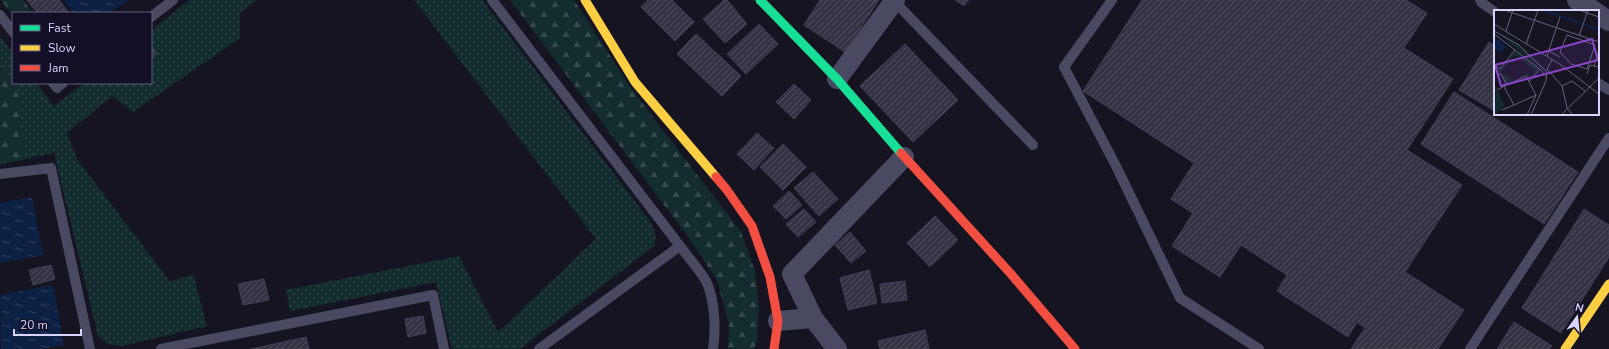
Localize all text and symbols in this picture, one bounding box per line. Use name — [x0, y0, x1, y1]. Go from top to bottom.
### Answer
inset map — [1494, 10, 1599, 115]
legend — [12, 12, 152, 84]
text: Fast — [48, 20, 71, 36]
text: Slow — [48, 40, 76, 56]
text: Jam — [47, 60, 69, 76]
north arrow — [1557, 297, 1597, 337]
text: N — [1574, 300, 1585, 316]
scale bar — [14, 311, 81, 337]
text: 20 m — [20, 317, 48, 333]

